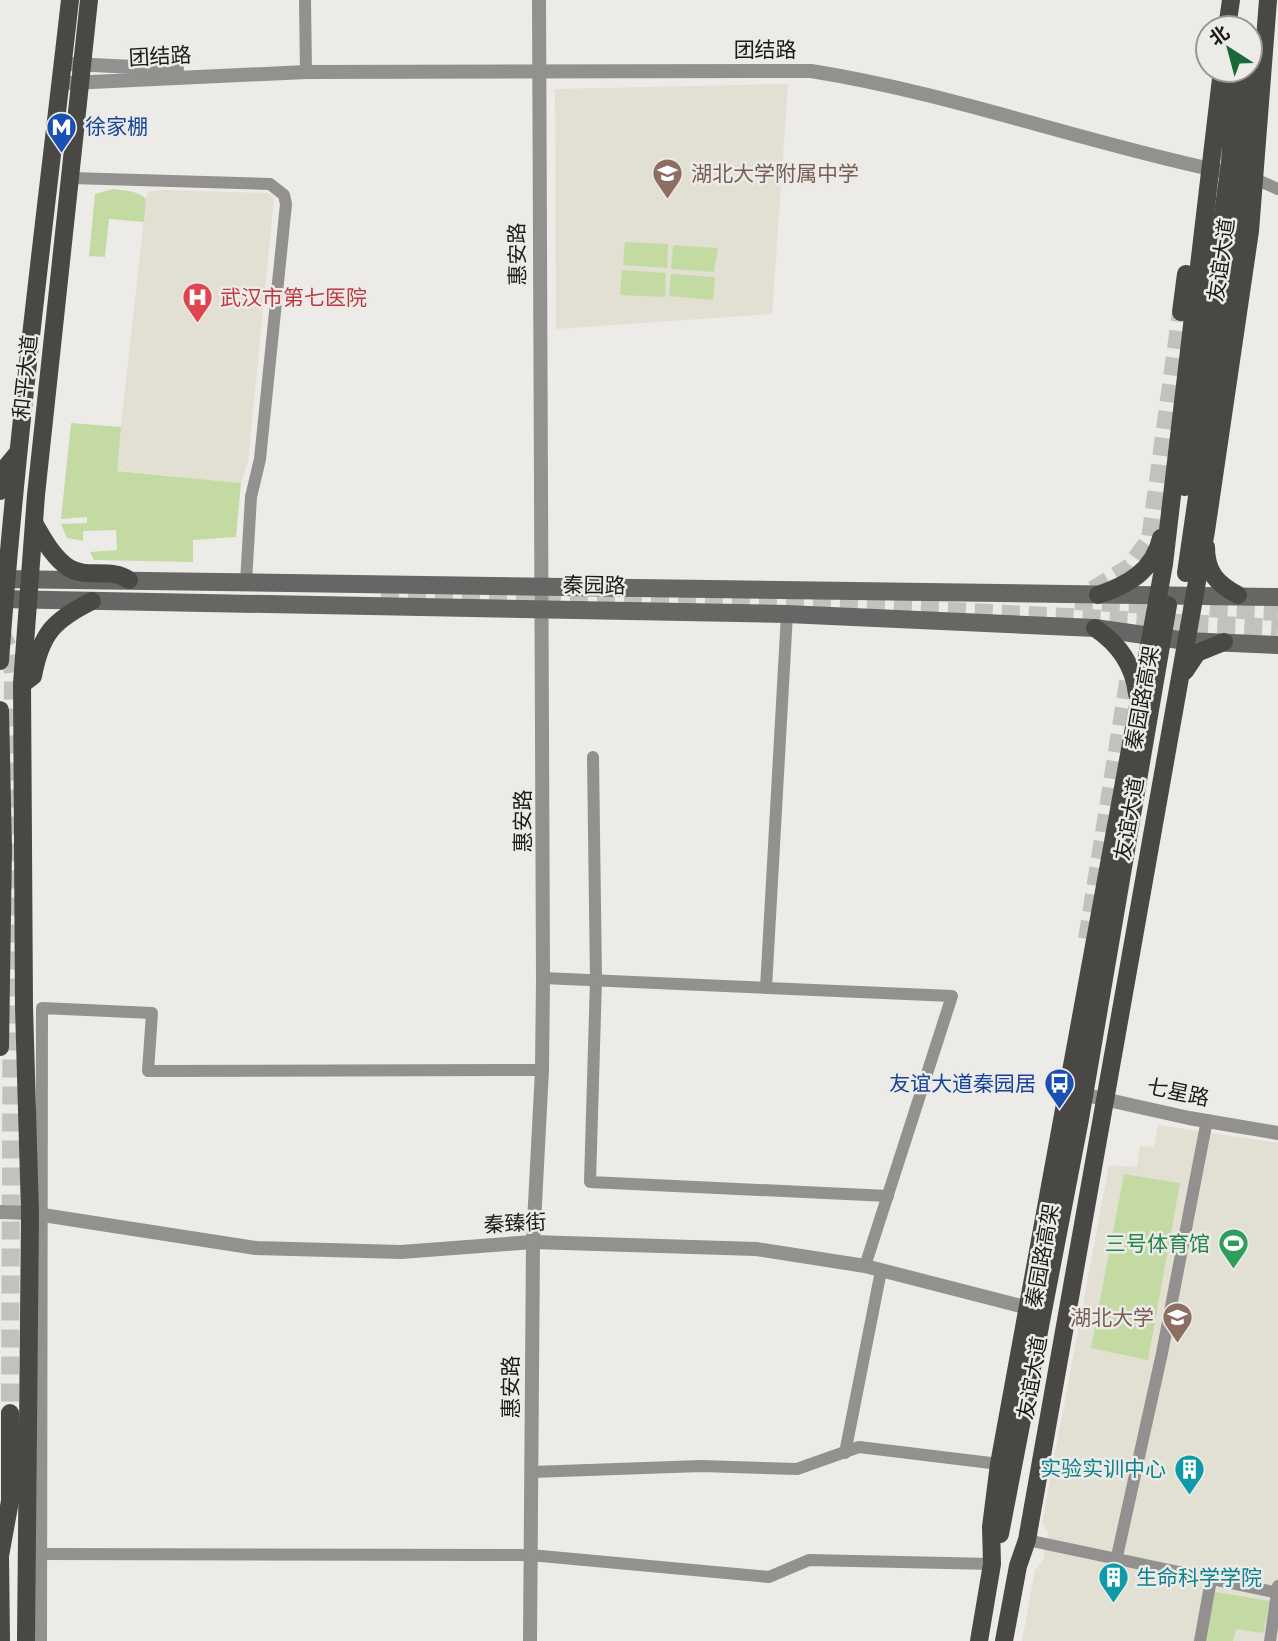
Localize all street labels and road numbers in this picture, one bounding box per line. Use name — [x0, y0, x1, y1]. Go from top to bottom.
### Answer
street label: 团结路 — [734, 38, 797, 63]
street label: 团结路 — [128, 43, 192, 71]
street label: 友谊大道 — [1204, 217, 1240, 303]
street label: 惠安路 — [505, 222, 531, 286]
street label: 和平大道 — [9, 334, 43, 420]
street label: 秦园路 — [562, 573, 626, 599]
street label: 秦园路高架 — [1122, 644, 1164, 752]
street label: 友谊大道 — [1110, 775, 1150, 863]
street label: 惠安路 — [511, 790, 536, 853]
street label: 七星路 — [1145, 1074, 1211, 1112]
street label: 秦园路高架 — [1022, 1202, 1064, 1310]
street label: 秦臻街 — [483, 1210, 547, 1238]
street label: 友谊大道 — [1013, 1334, 1053, 1422]
street label: 惠安路 — [499, 1356, 524, 1419]

